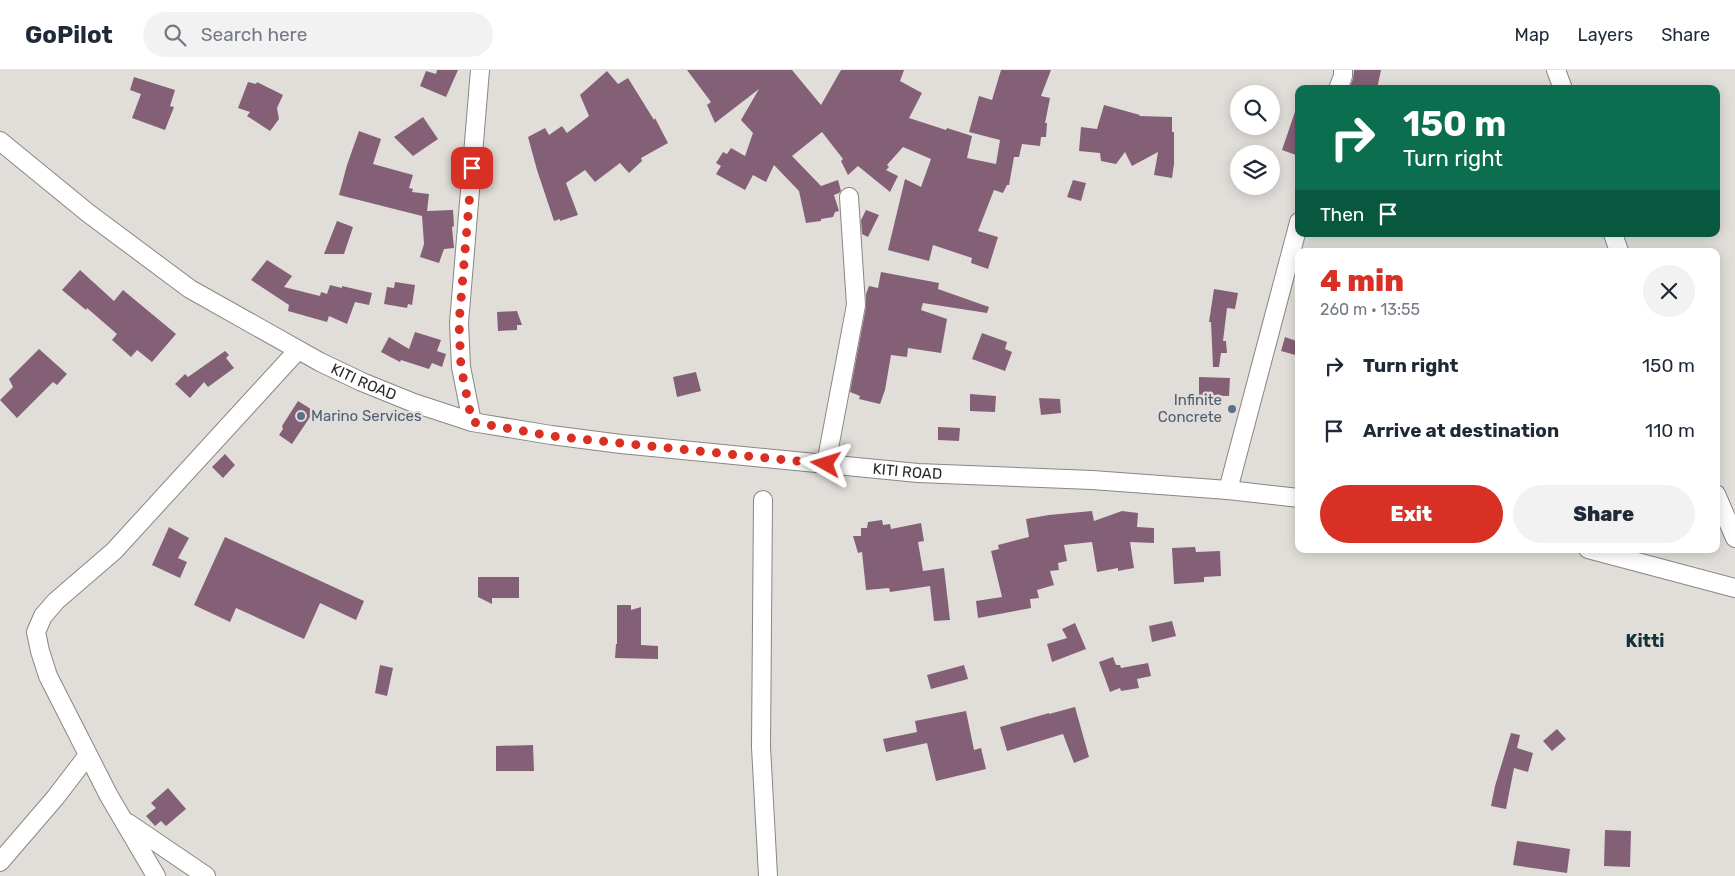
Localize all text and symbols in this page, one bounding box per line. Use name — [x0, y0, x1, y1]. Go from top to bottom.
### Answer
search box — [143, 12, 493, 57]
text: GoPilot — [25, 21, 113, 49]
icon: search — [161, 21, 189, 49]
text: Search here — [201, 23, 307, 46]
text: Map — [1515, 24, 1550, 46]
text: Layers — [1578, 24, 1633, 46]
text: Share — [1661, 24, 1710, 46]
map controls — [1230, 85, 1280, 195]
button: search — [1230, 85, 1280, 135]
text: 150 m — [1403, 103, 1506, 145]
icon: right — [1320, 105, 1385, 170]
button: layers — [1230, 145, 1280, 195]
text: Turn right — [1403, 145, 1503, 172]
pin — [451, 147, 493, 189]
icon: arrive — [458, 154, 486, 182]
icon: arrive — [1374, 200, 1402, 228]
text: Then — [1320, 203, 1364, 226]
text: 4 min — [1320, 263, 1404, 299]
button: close — [1643, 265, 1695, 317]
text: 260 m · 13:55 — [1320, 300, 1420, 319]
icon: right — [1320, 352, 1348, 380]
text: Turn right — [1363, 354, 1458, 377]
text: 150 m — [1642, 354, 1695, 377]
street label: KITI ROAD — [328, 360, 399, 404]
place label: Infinite Concrete — [1158, 391, 1222, 426]
marker: Infinite Concrete — [1226, 403, 1238, 415]
place label: Marino Services — [311, 407, 422, 425]
marker: Marino Services — [295, 410, 307, 422]
icon: arrive — [1320, 417, 1348, 445]
text: Arrive at destination — [1363, 419, 1559, 442]
text: 110 m — [1645, 419, 1695, 442]
position arrow — [799, 437, 851, 489]
street label: KITI ROAD — [872, 460, 943, 483]
button: Exit — [1320, 485, 1503, 543]
button: Share — [1513, 485, 1695, 543]
district label: Kitti — [1625, 630, 1665, 652]

